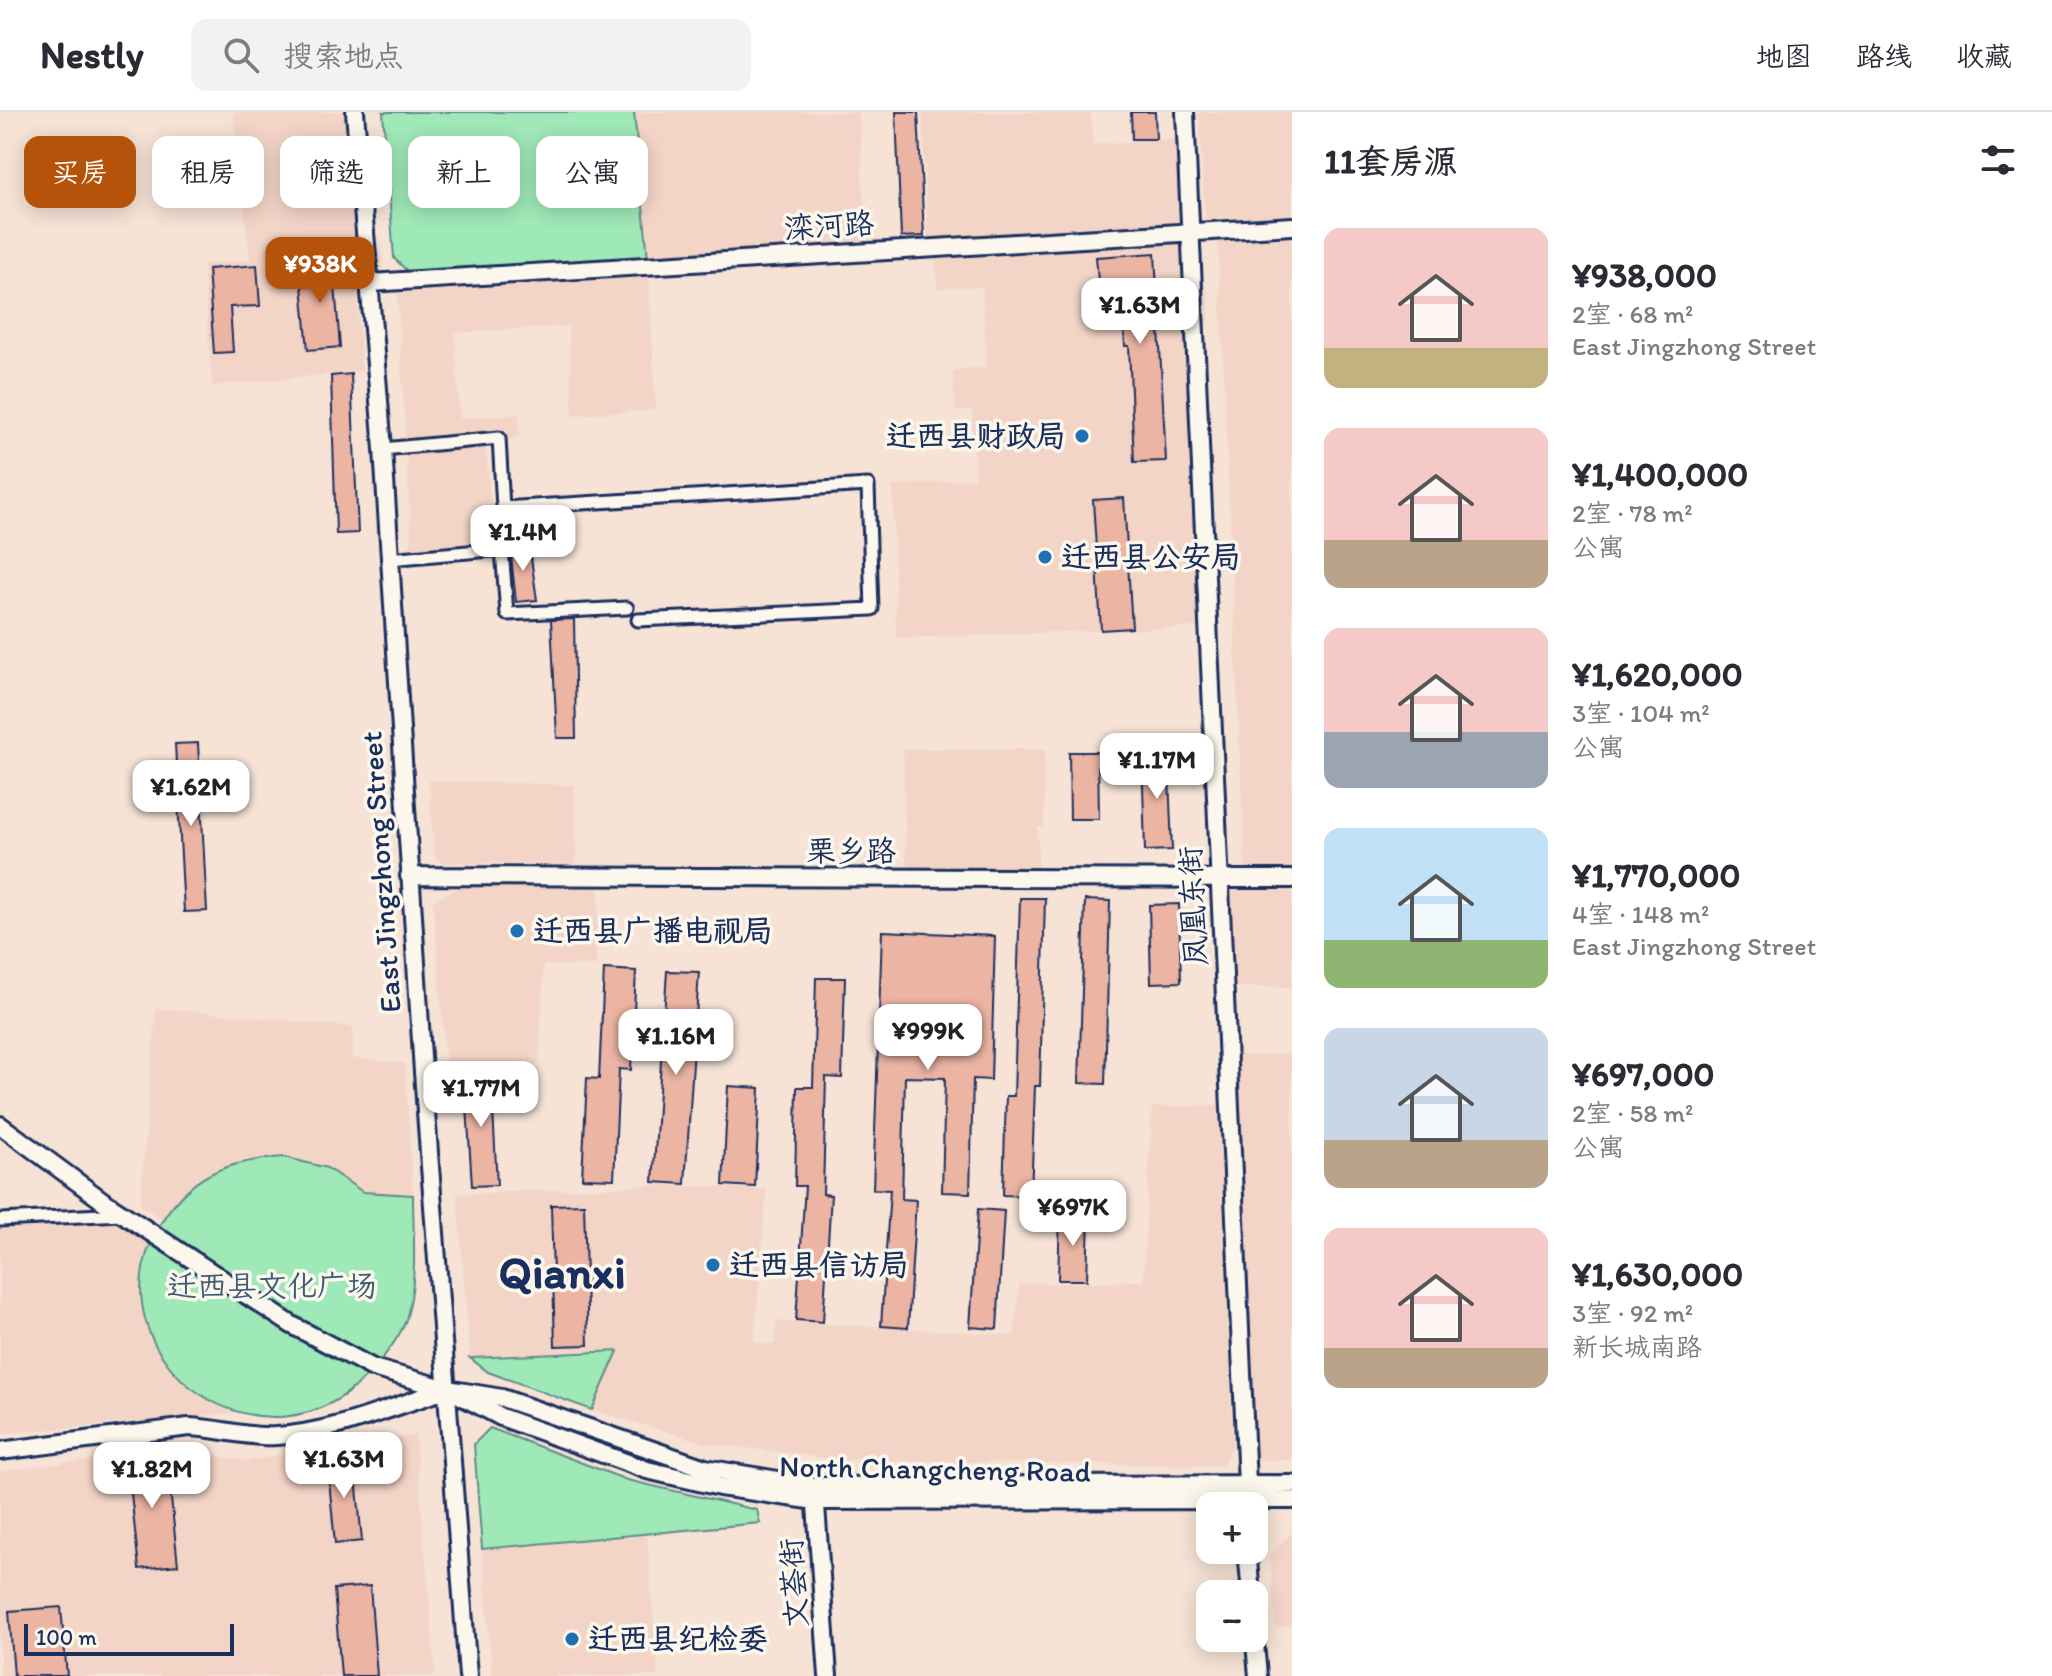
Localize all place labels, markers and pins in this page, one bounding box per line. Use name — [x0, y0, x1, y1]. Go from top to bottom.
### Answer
pin: ¥938K — [264, 237, 376, 305]
pin: ¥1.63M — [1075, 278, 1205, 346]
place label: 迁西县财政局 — [886, 417, 1066, 454]
marker: 迁西县财政局 — [1073, 427, 1091, 445]
pin: ¥1.4M — [467, 505, 579, 573]
place label: 迁西县公安局 — [1061, 538, 1241, 575]
marker: 迁西县公安局 — [1036, 548, 1054, 566]
pin: ¥1.17M — [1092, 733, 1222, 801]
pin: ¥1.62M — [126, 760, 256, 828]
place label: 迁西县广播电视局 — [533, 912, 773, 949]
marker: 迁西县广播电视局 — [508, 922, 526, 940]
pin: ¥999K — [872, 1004, 984, 1072]
pin: ¥1.16M — [611, 1009, 741, 1077]
pin: ¥1.77M — [416, 1061, 546, 1129]
pin: ¥697K — [1017, 1180, 1129, 1248]
place label: 迁西县信访局 — [729, 1246, 909, 1283]
marker: 迁西县信访局 — [704, 1256, 722, 1274]
pin: ¥1.63M — [279, 1432, 409, 1500]
pin: ¥1.82M — [87, 1442, 217, 1510]
place label: 迁西县纪检委 — [588, 1620, 768, 1657]
marker: 迁西县纪检委 — [563, 1630, 581, 1648]

